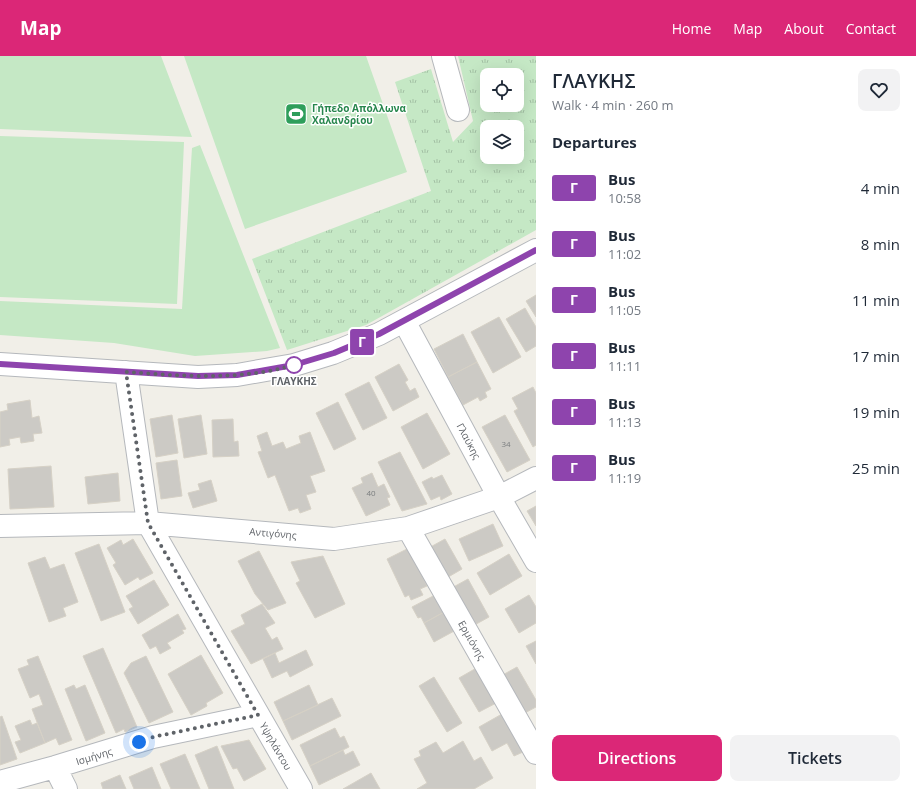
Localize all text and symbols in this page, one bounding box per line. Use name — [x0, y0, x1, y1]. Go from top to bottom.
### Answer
text: Map — [20, 15, 61, 41]
text: Home — [672, 19, 711, 38]
text: Map — [733, 19, 762, 38]
text: About — [784, 19, 824, 38]
text: Contact — [846, 19, 896, 38]
map controls — [480, 68, 524, 164]
button: locate — [480, 68, 524, 112]
text: ΓΛΑΥΚΗΣ — [552, 68, 635, 94]
button: heart — [858, 69, 900, 111]
text: Walk · 4 min · 260 m — [552, 96, 674, 114]
sports icon: Γήπεδο Απόλλωνα Χαλανδρίου — [283, 101, 309, 127]
place label: Γήπεδο Απόλλωνα Χαλανδρίου — [312, 101, 406, 127]
button: layers — [480, 120, 524, 164]
text: Departures — [552, 132, 637, 152]
text: Bus — [608, 169, 635, 189]
text: Γ — [570, 178, 578, 197]
text: 4 min — [861, 178, 900, 198]
text: 10:58 — [608, 189, 641, 207]
text: Bus — [608, 225, 635, 245]
text: Γ — [570, 234, 578, 253]
text: 8 min — [861, 234, 900, 254]
text: 11:02 — [608, 245, 641, 263]
text: Bus — [608, 281, 635, 301]
text: Γ — [570, 290, 578, 309]
text: 11 min — [852, 290, 900, 310]
text: 11:05 — [608, 301, 641, 319]
line badge: Γ — [349, 329, 375, 355]
text: Γ — [358, 332, 366, 351]
text: Bus — [608, 337, 635, 357]
text: Γ — [570, 346, 578, 365]
text: 17 min — [852, 346, 900, 366]
marker: ΓΛΑΥΚΗΣ — [285, 356, 303, 374]
text: 11:11 — [608, 357, 641, 375]
place label: ΓΛΑΥΚΗΣ — [271, 374, 317, 388]
text: Bus — [608, 393, 635, 413]
text: Γ — [570, 402, 578, 421]
text: 19 min — [852, 402, 900, 422]
text: 11:13 — [608, 413, 641, 431]
street label: Γλαύκης — [454, 421, 484, 462]
house number: 34 — [501, 438, 511, 449]
text: Bus — [608, 449, 635, 469]
text: Γ — [570, 458, 578, 477]
text: 25 min — [852, 458, 900, 478]
text: 11:19 — [608, 469, 641, 487]
house number: 40 — [366, 487, 376, 498]
street label: Αντιγόνης — [249, 524, 297, 542]
street label: Ερμιόνης — [455, 618, 489, 662]
street label: Υψηλάντου — [257, 720, 295, 772]
your location — [129, 732, 149, 752]
button: Directions — [552, 735, 722, 781]
button: Tickets — [730, 735, 900, 781]
street label: Ισμήνης — [74, 744, 114, 768]

